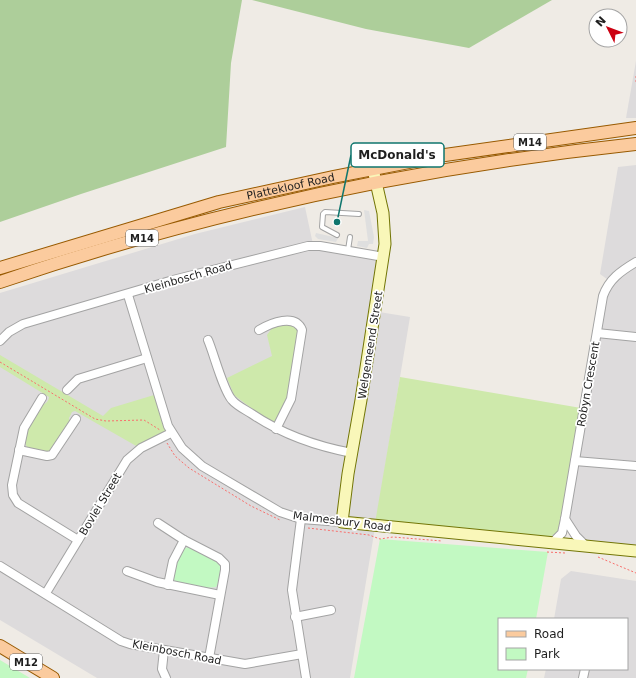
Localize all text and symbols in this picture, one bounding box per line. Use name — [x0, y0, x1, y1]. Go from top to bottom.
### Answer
north arrow — [588, 8, 628, 48]
text: N — [593, 14, 609, 29]
road number: M14 — [514, 134, 546, 150]
callout: McDonald's — [351, 143, 444, 167]
text: McDonald's — [358, 148, 436, 162]
street label: Plattekloof Road — [245, 171, 336, 203]
road number: M14 — [126, 230, 158, 246]
street label: Kleinbosch Road — [143, 259, 233, 296]
street label: Welgemeend Street — [356, 290, 386, 400]
street label: Robyn Crescent — [575, 340, 603, 428]
street label: Bovlei Street — [77, 470, 125, 538]
street label: Malmesbury Road — [292, 509, 392, 534]
legend — [498, 618, 628, 670]
text: Road — [534, 627, 564, 641]
street label: Kleinbosch Road — [131, 637, 223, 668]
text: Park — [534, 647, 560, 661]
road number: M12 — [10, 654, 42, 670]

